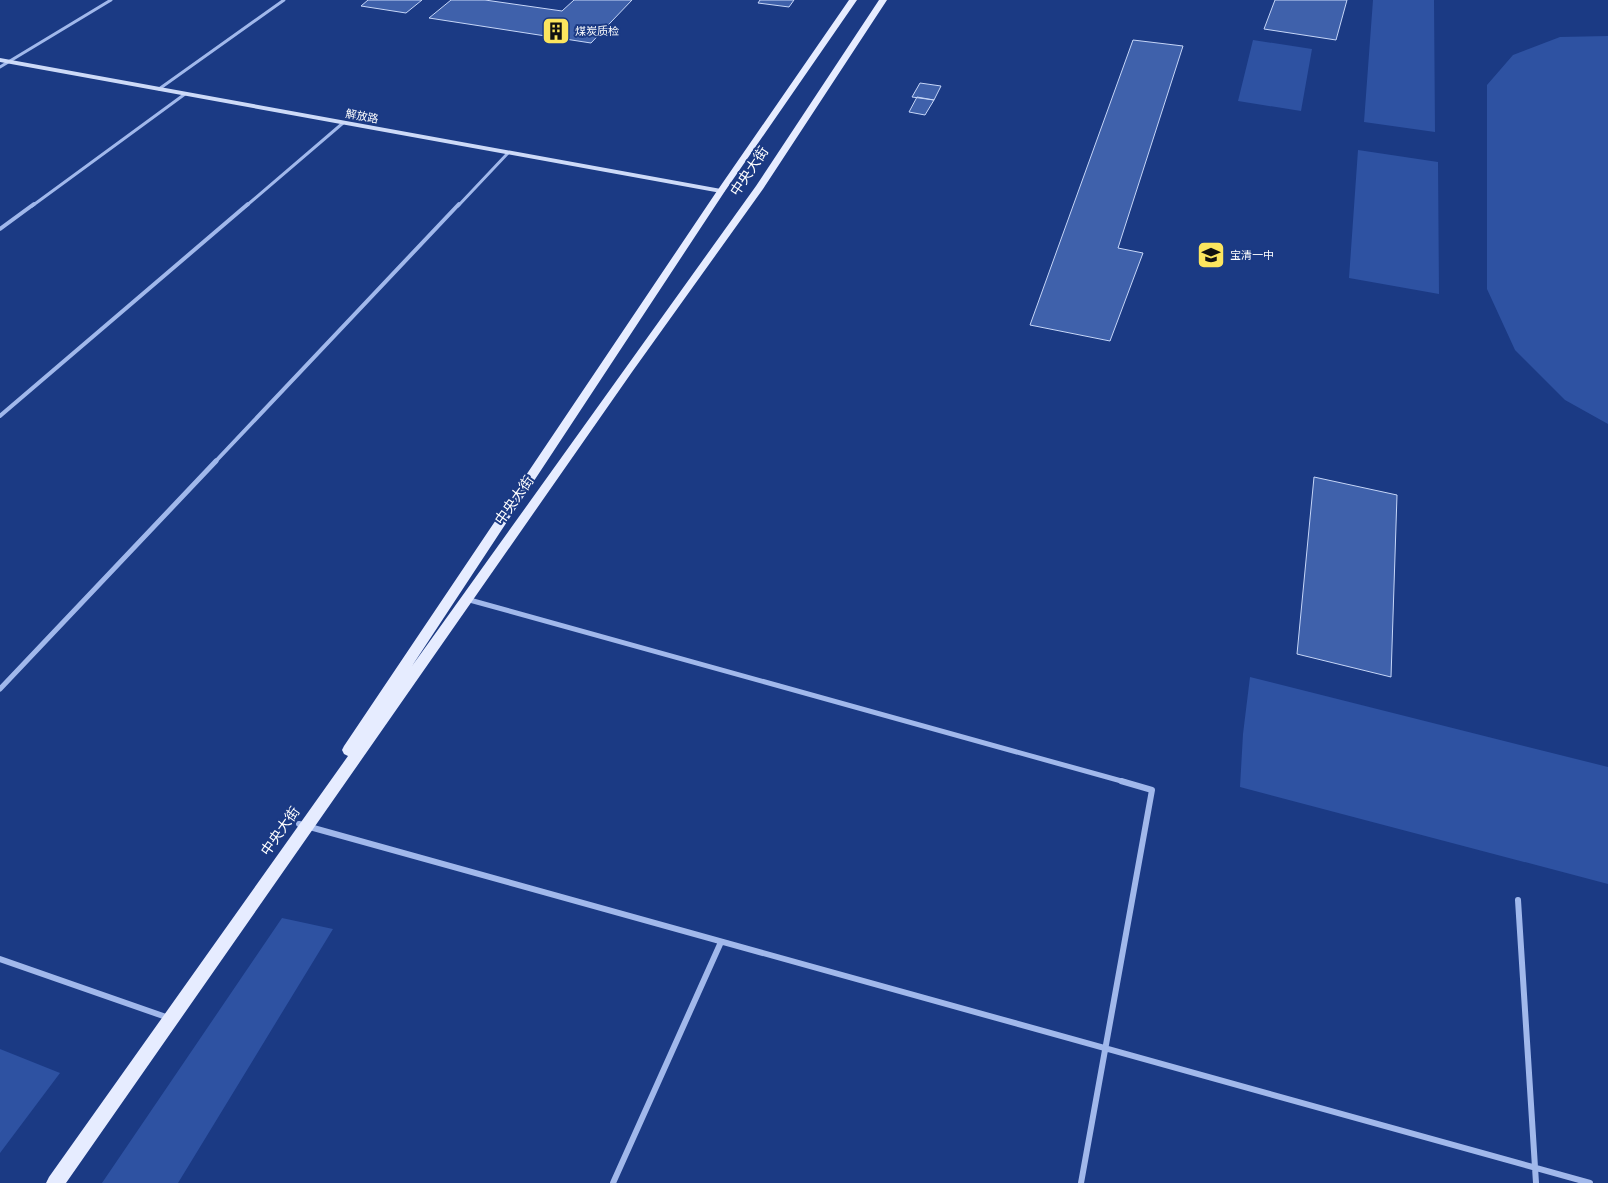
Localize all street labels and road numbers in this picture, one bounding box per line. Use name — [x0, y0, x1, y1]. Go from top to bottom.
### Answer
street label: 解放路 — [345, 106, 379, 126]
street label: 中央大街 — [726, 143, 772, 199]
street label: 中央大街 — [491, 472, 537, 528]
street label: 中央大街 — [257, 803, 303, 859]

